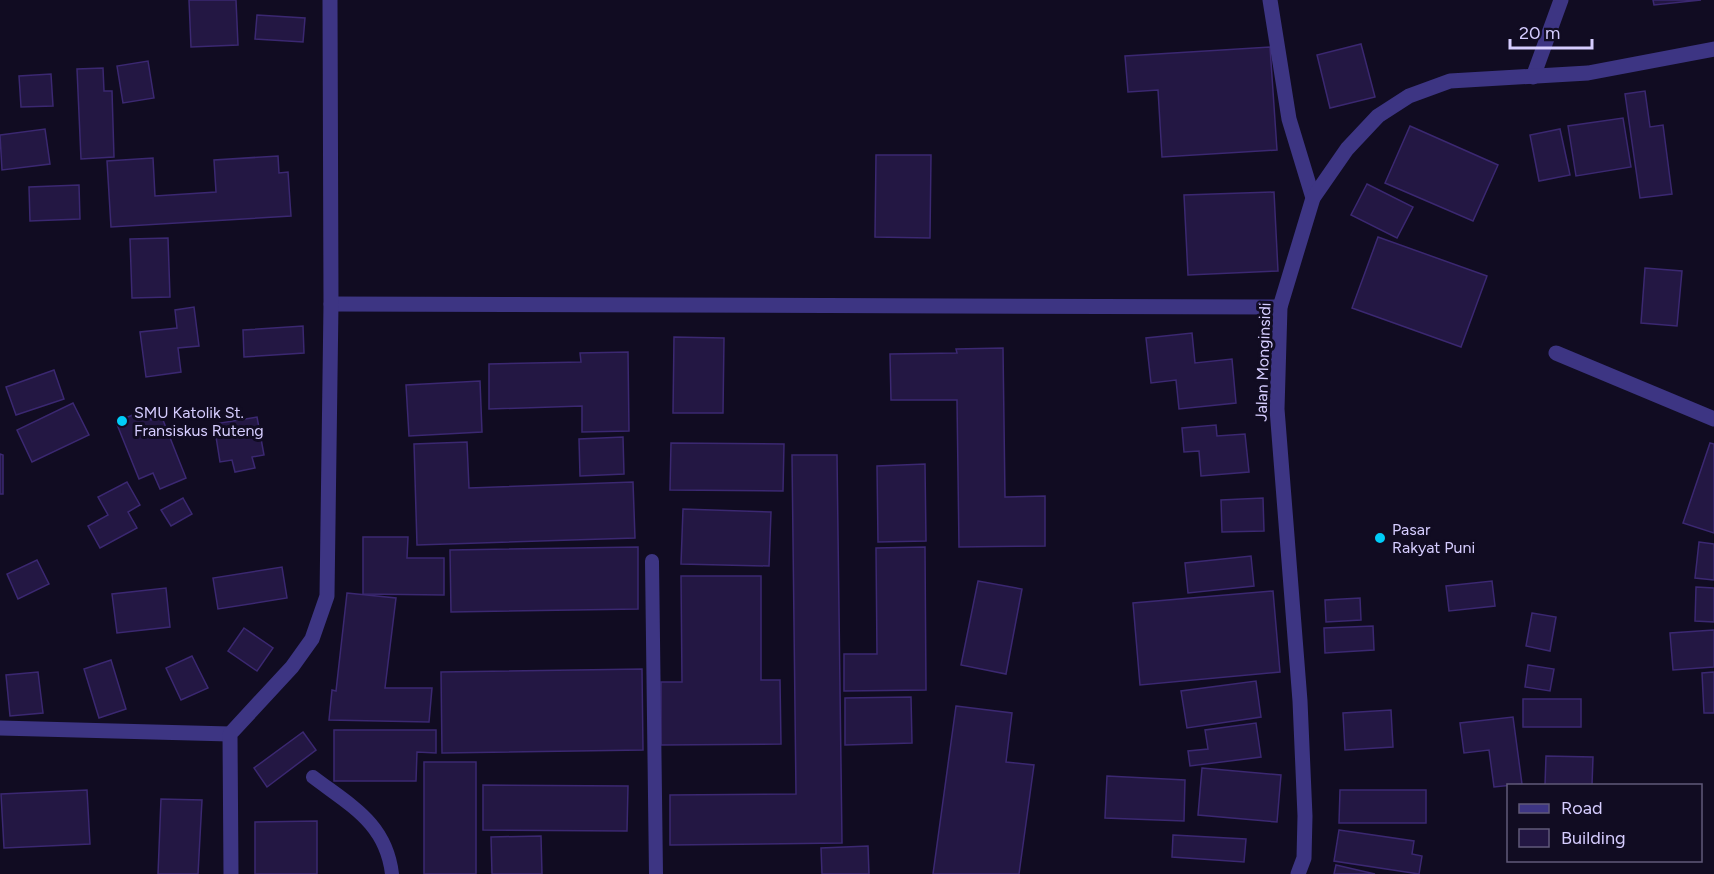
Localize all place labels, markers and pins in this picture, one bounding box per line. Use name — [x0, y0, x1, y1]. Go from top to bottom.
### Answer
place label: SMU Katolik St. Fransiskus Ruteng — [134, 403, 264, 440]
marker: SMU Katolik St. Fransiskus Ruteng — [115, 414, 129, 428]
place label: Pasar Rakyat Puni — [1392, 520, 1475, 557]
marker: Pasar Rakyat Puni — [1373, 531, 1387, 545]

